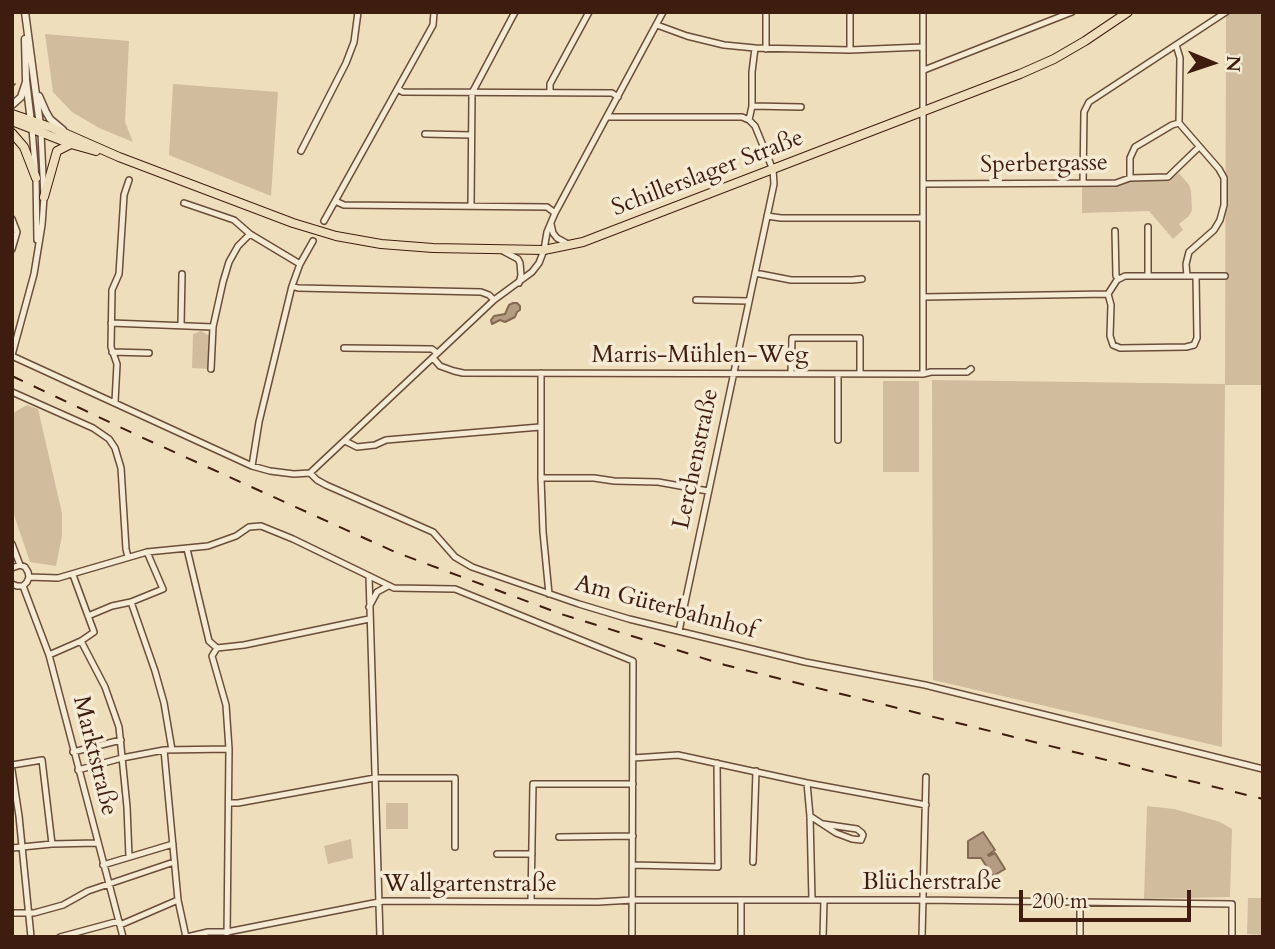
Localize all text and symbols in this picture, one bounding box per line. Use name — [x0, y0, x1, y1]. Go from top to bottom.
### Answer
north arrow — [1177, 28, 1247, 98]
text: N — [1220, 55, 1246, 72]
street label: Schillerslager Straße — [608, 124, 808, 224]
street label: Sperbergasse — [980, 149, 1108, 181]
street label: Marris-Mühlen-Weg — [591, 342, 809, 370]
street label: Lerchenstraße — [668, 386, 726, 532]
street label: Am Güterbahnhof — [571, 570, 759, 646]
street label: Marktstraße — [65, 693, 123, 819]
street label: Blücherstraße — [862, 869, 1002, 897]
street label: Wallgartenstraße — [383, 871, 557, 899]
scale bar — [1023, 876, 1194, 920]
text: 200 m — [1032, 887, 1088, 916]

